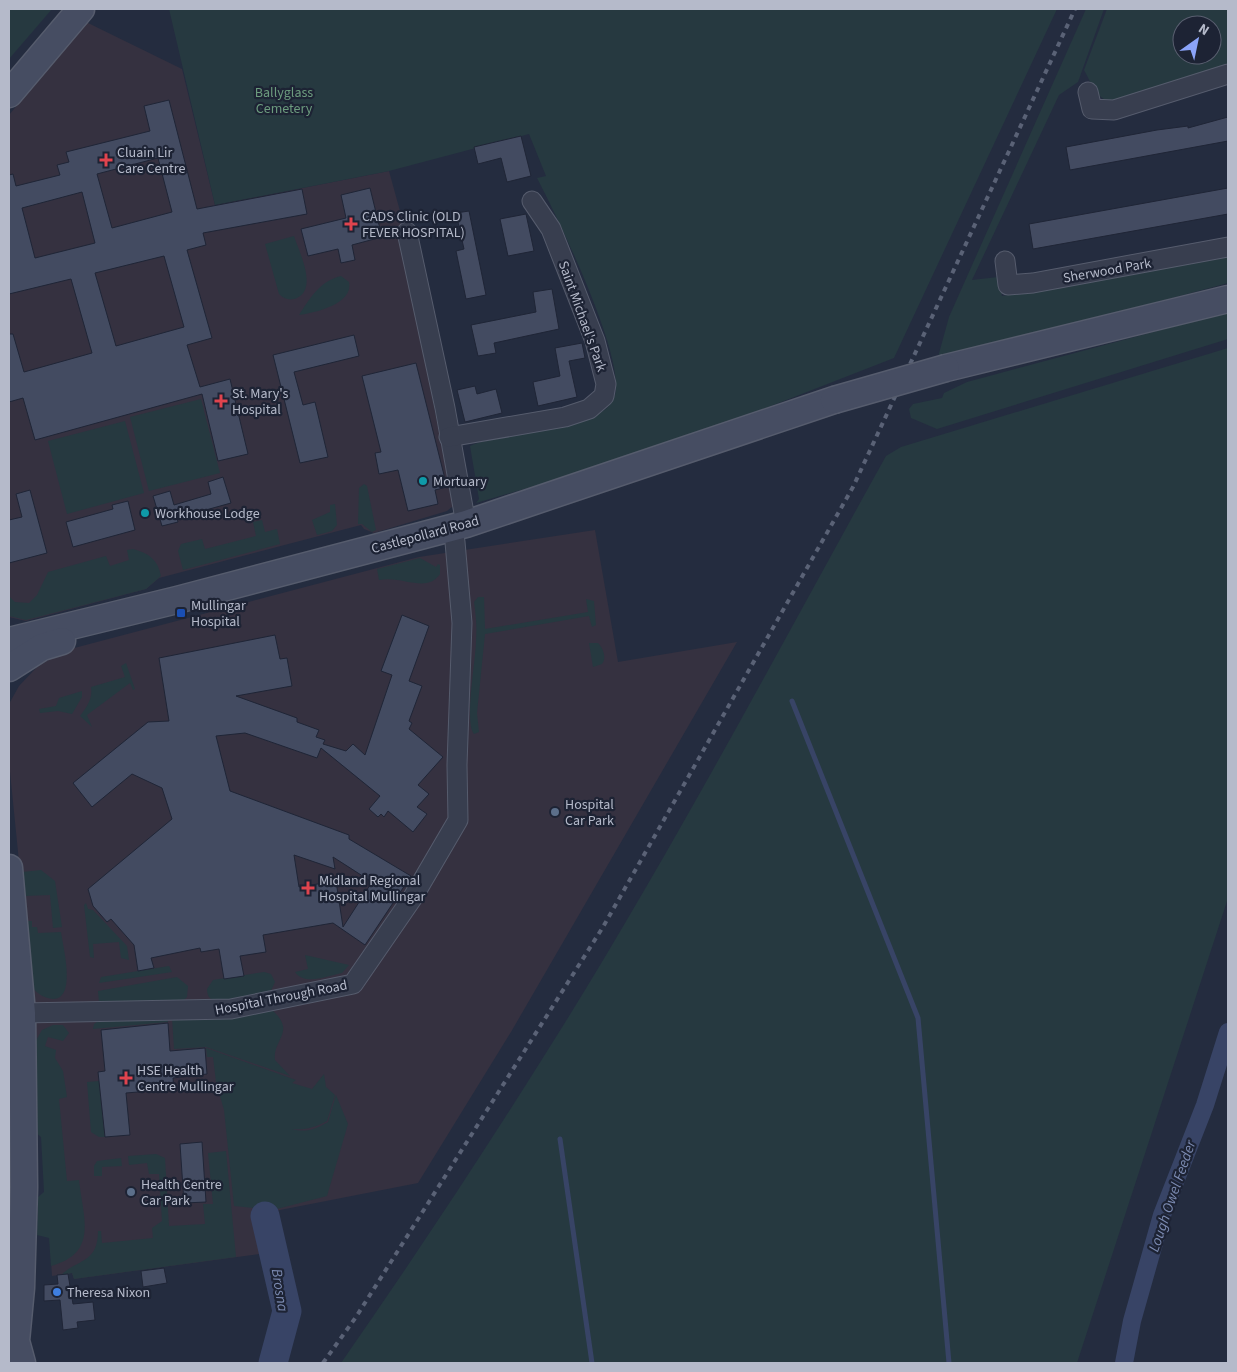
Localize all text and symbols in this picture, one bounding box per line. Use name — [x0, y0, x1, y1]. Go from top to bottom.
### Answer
north arrow — [1172, 15, 1222, 65]
text: N — [1194, 19, 1213, 41]
park label: Ballyglass Cemetery — [255, 83, 313, 119]
place label: Cluain Lir Care Centre — [117, 143, 186, 179]
marker: Cluain Lir Care Centre — [99, 153, 113, 167]
place label: CADS Clinic (OLD FEVER HOSPITAL) — [362, 207, 465, 243]
marker: CADS Clinic (OLD FEVER HOSPITAL) — [344, 217, 358, 231]
street label: Sherwood Park — [1062, 253, 1153, 289]
street label: Saint Michael's Park — [553, 258, 611, 375]
place label: St. Mary's Hospital — [232, 384, 288, 420]
marker: St. Mary's Hospital — [214, 394, 228, 408]
place label: Mortuary — [433, 472, 487, 492]
marker: Mortuary — [417, 475, 429, 487]
place label: Workhouse Lodge — [155, 504, 260, 524]
marker: Workhouse Lodge — [139, 507, 151, 519]
street label: Castlepollard Road — [369, 511, 481, 559]
place label: Mullingar Hospital — [191, 596, 246, 632]
marker: Mullingar Hospital — [175, 607, 187, 619]
place label: Hospital Car Park — [565, 795, 614, 831]
marker: Hospital Car Park — [549, 806, 561, 818]
place label: Midland Regional Hospital Mullingar — [319, 871, 426, 907]
marker: Midland Regional Hospital Mullingar — [301, 881, 315, 895]
street label: Hospital Through Road — [213, 975, 349, 1021]
place label: HSE Health Centre Mullingar — [137, 1061, 234, 1097]
marker: HSE Health Centre Mullingar — [119, 1071, 133, 1085]
water label: Lough Owel Feeder — [1144, 1137, 1202, 1255]
place label: Health Centre Car Park — [141, 1175, 222, 1211]
marker: Health Centre Car Park — [125, 1186, 137, 1198]
water label: Brosna — [266, 1267, 293, 1313]
place label: Theresa Nixon — [67, 1283, 150, 1303]
marker: Theresa Nixon — [51, 1286, 63, 1298]

